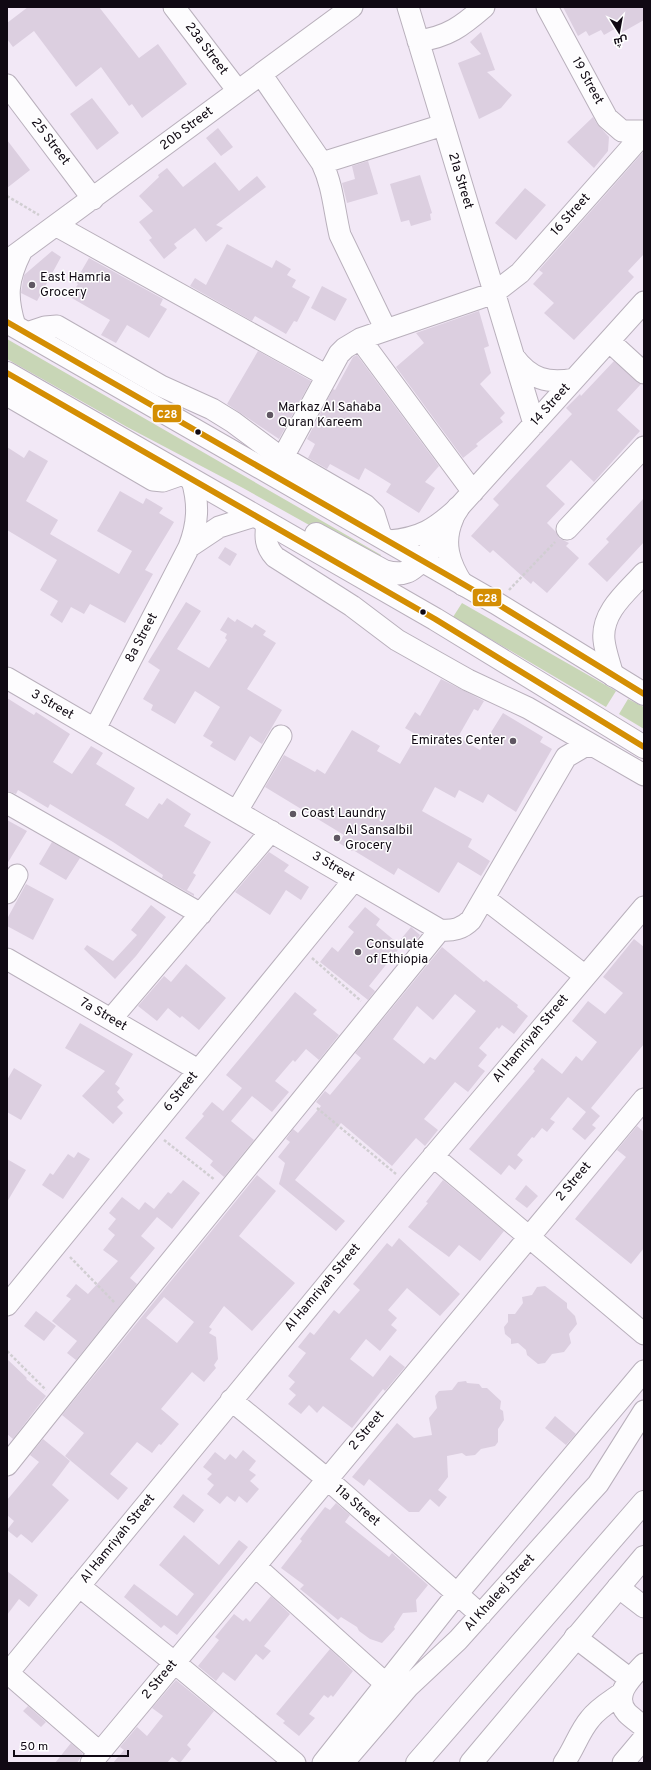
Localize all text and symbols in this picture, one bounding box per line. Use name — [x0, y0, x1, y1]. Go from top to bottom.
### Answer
north arrow — [599, 12, 639, 52]
street label: 23a Street — [181, 20, 231, 78]
text: ش — [612, 33, 629, 49]
street label: 19 Street — [568, 55, 607, 107]
street label: 20b Street — [157, 104, 217, 154]
street label: 25 Street — [27, 115, 73, 169]
street label: 21a Street — [444, 151, 476, 211]
street label: 16 Street — [548, 190, 594, 239]
place label: East Hamria Grocery — [40, 270, 111, 301]
marker: East Hamria Grocery — [27, 280, 37, 290]
street label: 14 Street — [528, 380, 574, 429]
place label: Markaz Al Sahaba Quran Kareem — [278, 400, 381, 431]
line badge: C28 — [152, 404, 182, 423]
text: C28 — [157, 408, 177, 422]
marker: Markaz Al Sahaba Quran Kareem — [265, 410, 275, 420]
unlabelled marker — [193, 427, 203, 437]
line badge: C28 — [472, 588, 502, 607]
text: C28 — [477, 592, 497, 606]
unlabelled marker — [418, 607, 428, 617]
street label: 8a Street — [122, 610, 162, 665]
street label: 3 Street — [28, 686, 76, 724]
place label: Emirates Center — [411, 733, 505, 749]
marker: Emirates Center — [508, 736, 518, 746]
place label: Coast Laundry — [301, 806, 386, 822]
marker: Coast Laundry — [288, 809, 298, 819]
place label: Al Sansalbil Grocery — [345, 823, 413, 854]
marker: Al Sansalbil Grocery — [332, 833, 342, 843]
street label: 3 Street — [309, 848, 357, 886]
place label: Consulate of Ethiopia — [366, 937, 428, 968]
marker: Consulate of Ethiopia — [353, 947, 363, 957]
street label: Al Hamriyah Street — [489, 992, 573, 1086]
street label: 7a Street — [76, 995, 130, 1035]
street label: 6 Street — [160, 1069, 202, 1115]
street label: 2 Street — [553, 1159, 595, 1205]
street label: Al Hamriyah Street — [281, 1241, 365, 1335]
street label: 2 Street — [346, 1408, 388, 1454]
street label: 11a Street — [331, 1482, 383, 1530]
street label: Al Hamriyah Street — [77, 1491, 159, 1587]
street label: Al Khaleej Street — [461, 1551, 539, 1635]
street label: 2 Street — [139, 1657, 181, 1703]
scale bar — [14, 1732, 128, 1758]
text: 50 m — [20, 1739, 48, 1755]

